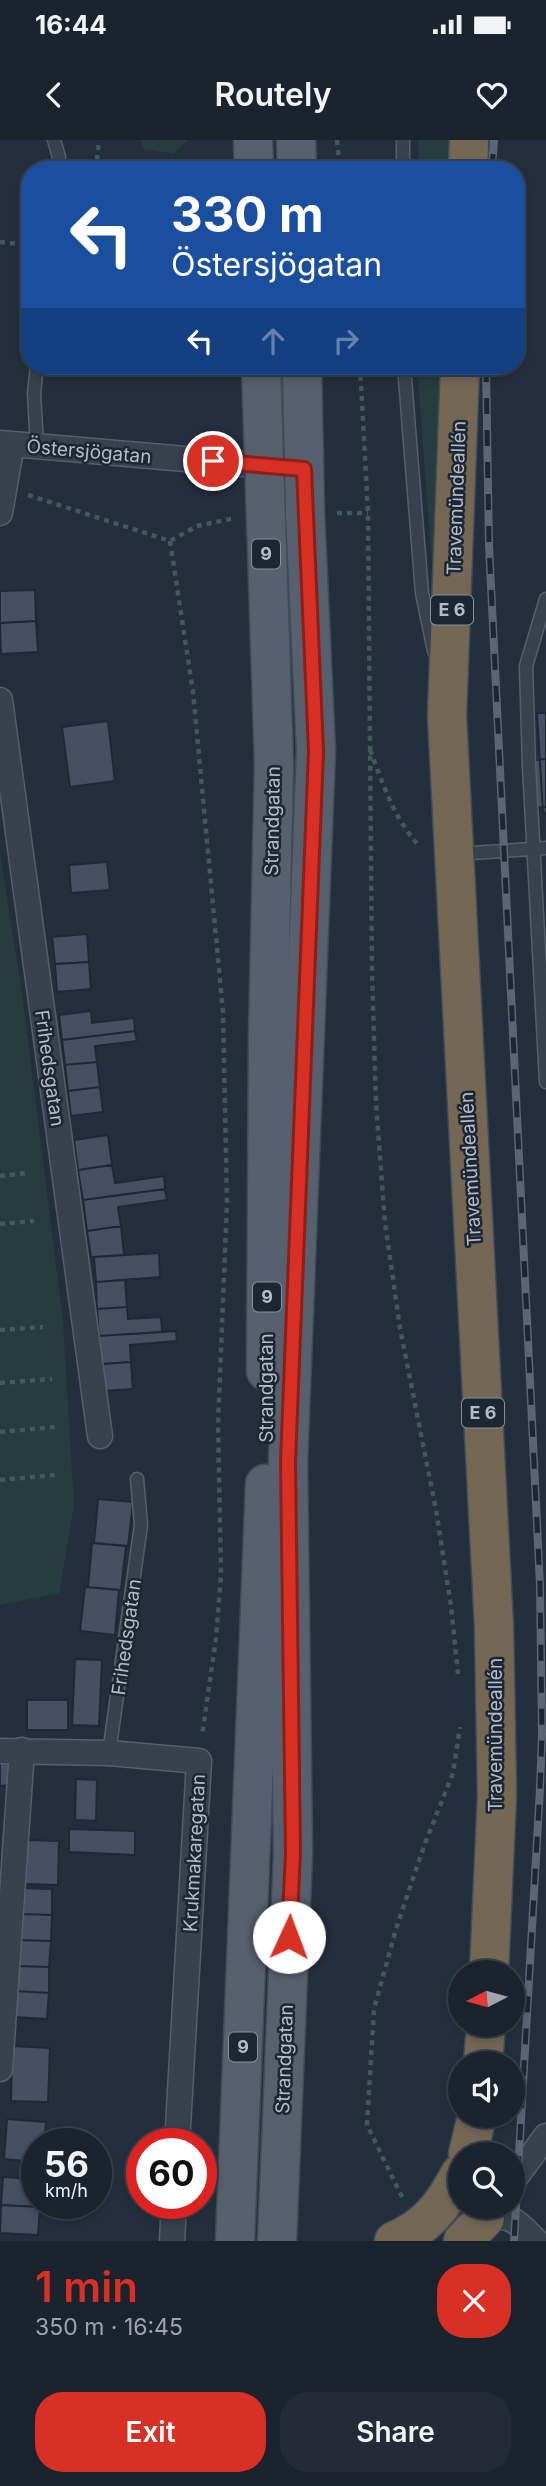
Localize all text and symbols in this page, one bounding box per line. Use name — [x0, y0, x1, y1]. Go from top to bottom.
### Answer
text: 16:44 — [35, 9, 107, 40]
text: Routely — [215, 75, 331, 114]
icon: back — [35, 76, 73, 114]
icon: heart — [473, 76, 511, 114]
text: 330 m — [171, 185, 324, 244]
icon: left — [56, 189, 147, 280]
text: Östersjögatan — [171, 245, 382, 284]
icon: left — [181, 322, 219, 360]
icon: ahead — [254, 322, 292, 360]
icon: right — [327, 322, 365, 360]
street label: Travemündeallén — [442, 421, 471, 576]
pin — [183, 431, 243, 491]
street label: Östersjögatan — [26, 435, 152, 468]
icon: arrive — [194, 442, 232, 480]
road number: 9 — [252, 540, 280, 568]
road number: E 6 — [431, 596, 473, 624]
street label: Strandgatan — [260, 766, 285, 876]
street label: Frihedsgatan — [30, 1008, 69, 1128]
street label: Travemündeallén — [455, 1091, 486, 1247]
road number: 9 — [253, 1282, 281, 1312]
street label: Strandgatan — [255, 1333, 278, 1443]
road number: E 6 — [462, 1398, 504, 1428]
street label: Frihedsgatan — [107, 1577, 146, 1697]
street label: Travemündeallén — [484, 1658, 507, 1812]
street label: Krukmakaregatan — [179, 1773, 210, 1933]
position arrow — [252, 1900, 326, 1974]
north arrow — [448, 1960, 525, 2037]
map controls — [448, 1960, 525, 2219]
street label: Strandgatan — [271, 2004, 298, 2114]
road number: 9 — [229, 2033, 257, 2062]
button: sound — [448, 2051, 525, 2128]
speed limit sign: 60 — [126, 2128, 217, 2219]
button: search — [448, 2142, 525, 2219]
text: 56 — [44, 2143, 89, 2185]
text: km/h — [45, 2180, 88, 2201]
text: 1 min — [35, 2261, 138, 2312]
button: close — [437, 2264, 511, 2338]
text: 350 m · 16:45 — [35, 2313, 183, 2341]
button: Exit — [35, 2392, 266, 2472]
button: Share — [280, 2392, 511, 2472]

